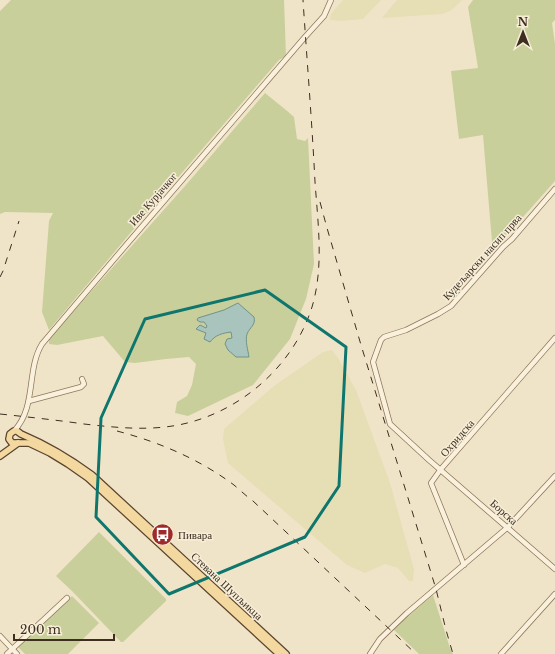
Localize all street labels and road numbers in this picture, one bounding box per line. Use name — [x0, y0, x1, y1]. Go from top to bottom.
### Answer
street label: Иве Курјачког — [126, 169, 180, 229]
street label: Кудељарски насип прва — [440, 211, 525, 303]
street label: Охридска — [437, 416, 477, 460]
street label: Борска — [487, 496, 521, 528]
street label: Стевана Шупљикца — [188, 549, 266, 623]

